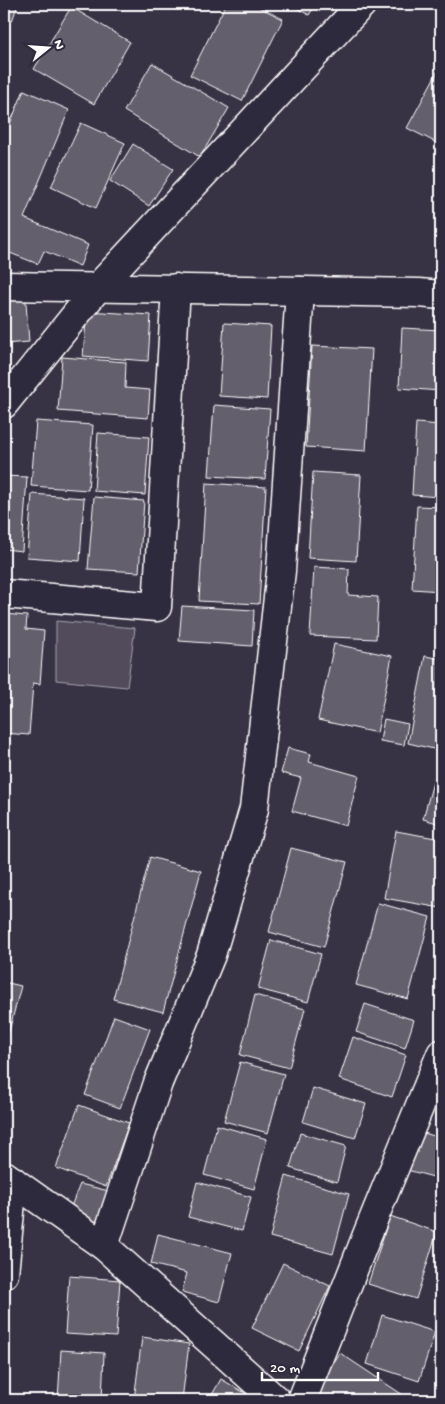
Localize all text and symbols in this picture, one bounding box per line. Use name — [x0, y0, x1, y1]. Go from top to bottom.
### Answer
north arrow — [22, 22, 72, 72]
text: N — [49, 38, 68, 52]
scale bar — [262, 1349, 379, 1381]
text: 20 m — [270, 1360, 300, 1378]

